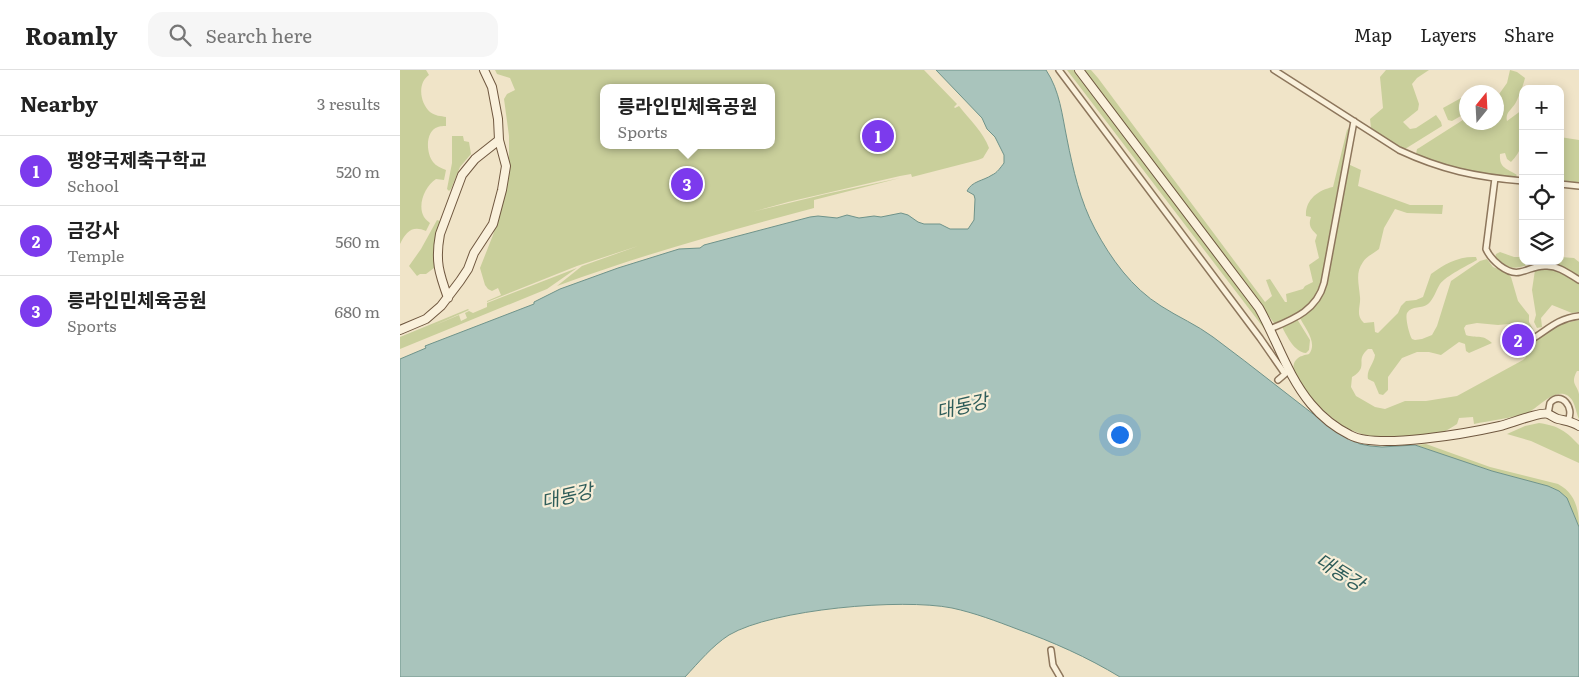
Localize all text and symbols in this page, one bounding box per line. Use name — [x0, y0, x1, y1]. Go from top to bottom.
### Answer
search box — [148, 12, 498, 57]
text: Roamly — [25, 17, 118, 52]
icon: search — [166, 21, 194, 49]
text: Search here — [206, 21, 312, 49]
text: Map — [1354, 21, 1392, 48]
text: Layers — [1420, 21, 1476, 48]
text: Share — [1504, 21, 1554, 48]
popup — [600, 84, 775, 149]
north arrow — [1459, 85, 1504, 130]
map controls — [1519, 85, 1564, 265]
button: + — [1519, 85, 1564, 130]
text: Nearby — [20, 87, 98, 118]
text: 3 results — [317, 91, 380, 115]
text: 릉라인민체육공원 — [618, 91, 757, 119]
pin: 1 — [862, 117, 894, 155]
text: Sports — [618, 119, 667, 143]
button: − — [1519, 130, 1564, 175]
text: 평양국제축구학교 — [67, 145, 207, 173]
text: 1 — [33, 159, 39, 183]
text: 520 m — [336, 159, 380, 183]
pin: 3 — [671, 165, 703, 203]
text: School — [67, 173, 119, 197]
button: locate — [1519, 175, 1564, 220]
text: 금강사 — [67, 215, 119, 243]
button: layers — [1519, 220, 1564, 265]
text: 2 — [32, 229, 40, 253]
text: 560 m — [335, 229, 380, 253]
text: Temple — [67, 243, 124, 267]
text: 릉라인민체육공원 — [67, 285, 207, 313]
text: 3 — [32, 299, 40, 323]
text: 680 m — [335, 299, 380, 323]
text: Sports — [67, 313, 117, 337]
pin: 2 — [1502, 321, 1534, 359]
water label: 대동강 — [933, 385, 993, 425]
your location — [1107, 422, 1133, 448]
water label: 대동강 — [538, 475, 598, 515]
water label: 대동강 — [1311, 545, 1372, 598]

